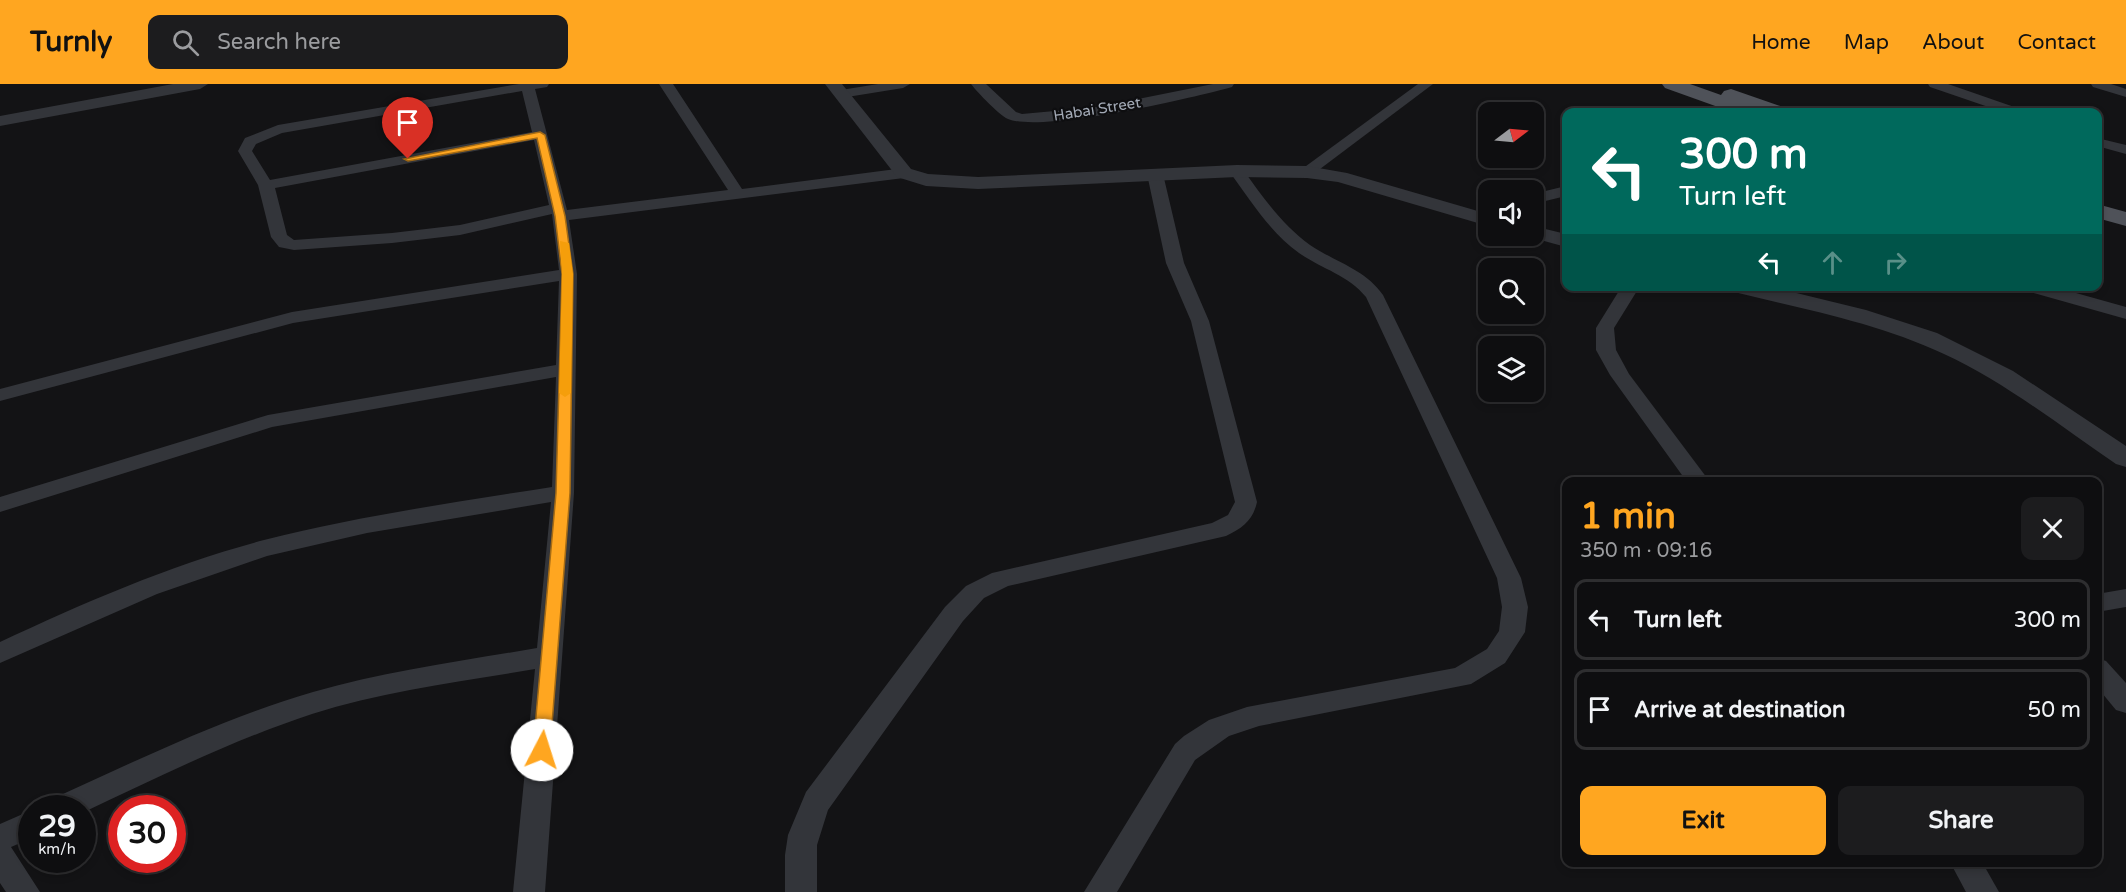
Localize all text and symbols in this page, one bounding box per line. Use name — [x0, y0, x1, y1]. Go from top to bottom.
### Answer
search box — [148, 15, 568, 69]
text: Turnly — [30, 25, 112, 59]
icon: search — [169, 26, 202, 59]
text: Search here — [217, 29, 341, 55]
text: Home — [1751, 30, 1811, 55]
text: Map — [1844, 30, 1889, 55]
text: About — [1922, 30, 1984, 55]
text: Contact — [2017, 30, 2096, 55]
street label: Habai Street — [1052, 93, 1142, 125]
pin — [382, 97, 433, 159]
north arrow — [1478, 102, 1544, 168]
map controls — [1478, 102, 1544, 402]
icon: arrive — [391, 106, 424, 139]
text: 300 m — [1679, 129, 1808, 180]
icon: left — [1580, 132, 1658, 210]
button: sound — [1478, 180, 1544, 246]
text: Turn left — [1679, 180, 1786, 213]
icon: left — [1753, 246, 1786, 279]
icon: ahead — [1816, 246, 1849, 279]
icon: right — [1879, 246, 1912, 279]
button: search — [1478, 258, 1544, 324]
button: layers — [1478, 336, 1544, 402]
text: 1 min — [1580, 495, 1676, 538]
button: close — [2021, 497, 2084, 560]
text: 350 m · 09:16 — [1580, 539, 1712, 563]
icon: left — [1583, 603, 1616, 636]
text: Turn left — [1634, 607, 1722, 633]
text: 300 m — [2014, 607, 2081, 633]
icon: arrive — [1583, 693, 1616, 726]
text: Arrive at destination — [1634, 697, 1845, 723]
text: 50 m — [2027, 697, 2081, 723]
position arrow — [510, 718, 574, 782]
button: Exit — [1580, 786, 1826, 855]
button: Share — [1838, 786, 2084, 855]
speed limit sign: 30 — [108, 795, 186, 873]
text: 29 — [38, 808, 76, 845]
text: km/h — [38, 840, 76, 858]

